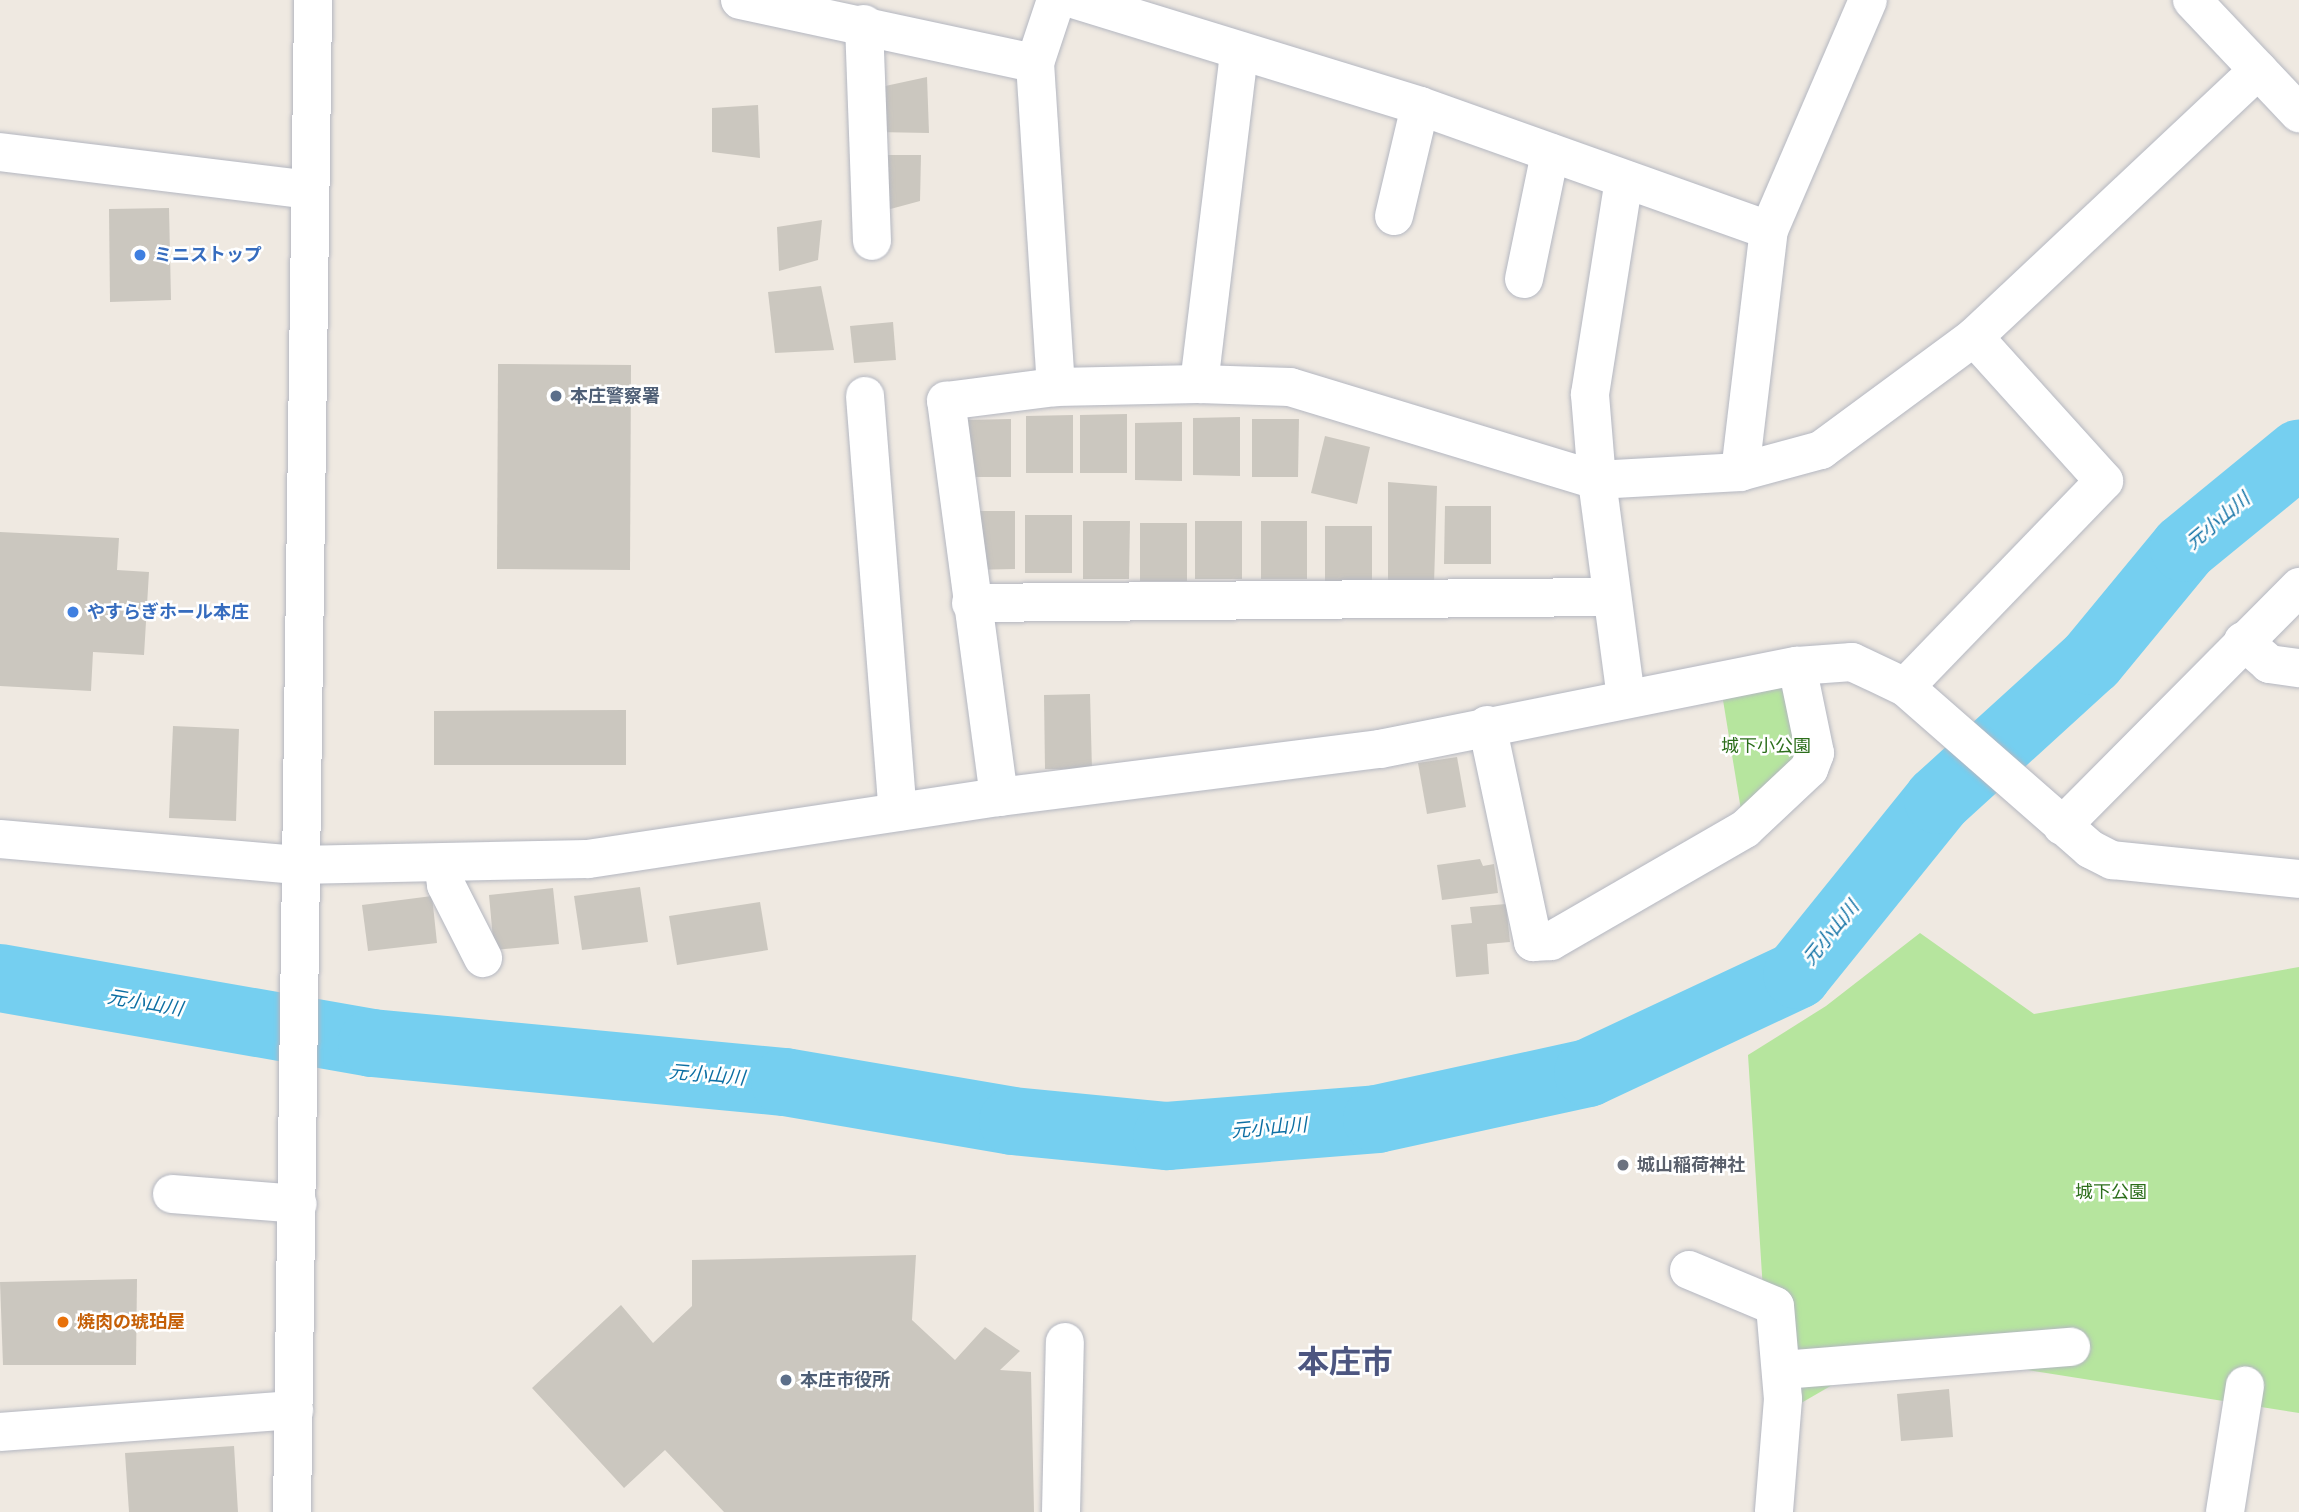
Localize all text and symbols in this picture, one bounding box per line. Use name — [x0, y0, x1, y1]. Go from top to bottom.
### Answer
place label: ミニストップ — [154, 244, 262, 266]
marker: ミニストップ — [132, 247, 148, 263]
place label: 本庄警察署 — [570, 385, 660, 407]
marker: 本庄警察署 — [548, 388, 564, 404]
water label: 元小山川 — [2182, 488, 2254, 554]
place label: やすらぎホール本庄 — [87, 601, 249, 623]
marker: やすらぎホール本庄 — [65, 604, 81, 620]
park label: 城下小公園 — [1721, 735, 1811, 757]
water label: 元小山川 — [1798, 896, 1864, 970]
water label: 元小山川 — [106, 985, 184, 1021]
water label: 元小山川 — [668, 1060, 746, 1090]
water label: 元小山川 — [1230, 1113, 1308, 1143]
place label: 城山稲荷神社 — [1637, 1154, 1745, 1176]
marker: 城山稲荷神社 — [1615, 1157, 1631, 1173]
park label: 城下公園 — [2075, 1181, 2147, 1203]
place label: 焼肉の琥珀屋 — [77, 1311, 185, 1333]
marker: 焼肉の琥珀屋 — [55, 1314, 71, 1330]
district label: 本庄市 — [1297, 1342, 1393, 1380]
place label: 本庄市役所 — [800, 1369, 890, 1391]
marker: 本庄市役所 — [778, 1372, 794, 1388]

